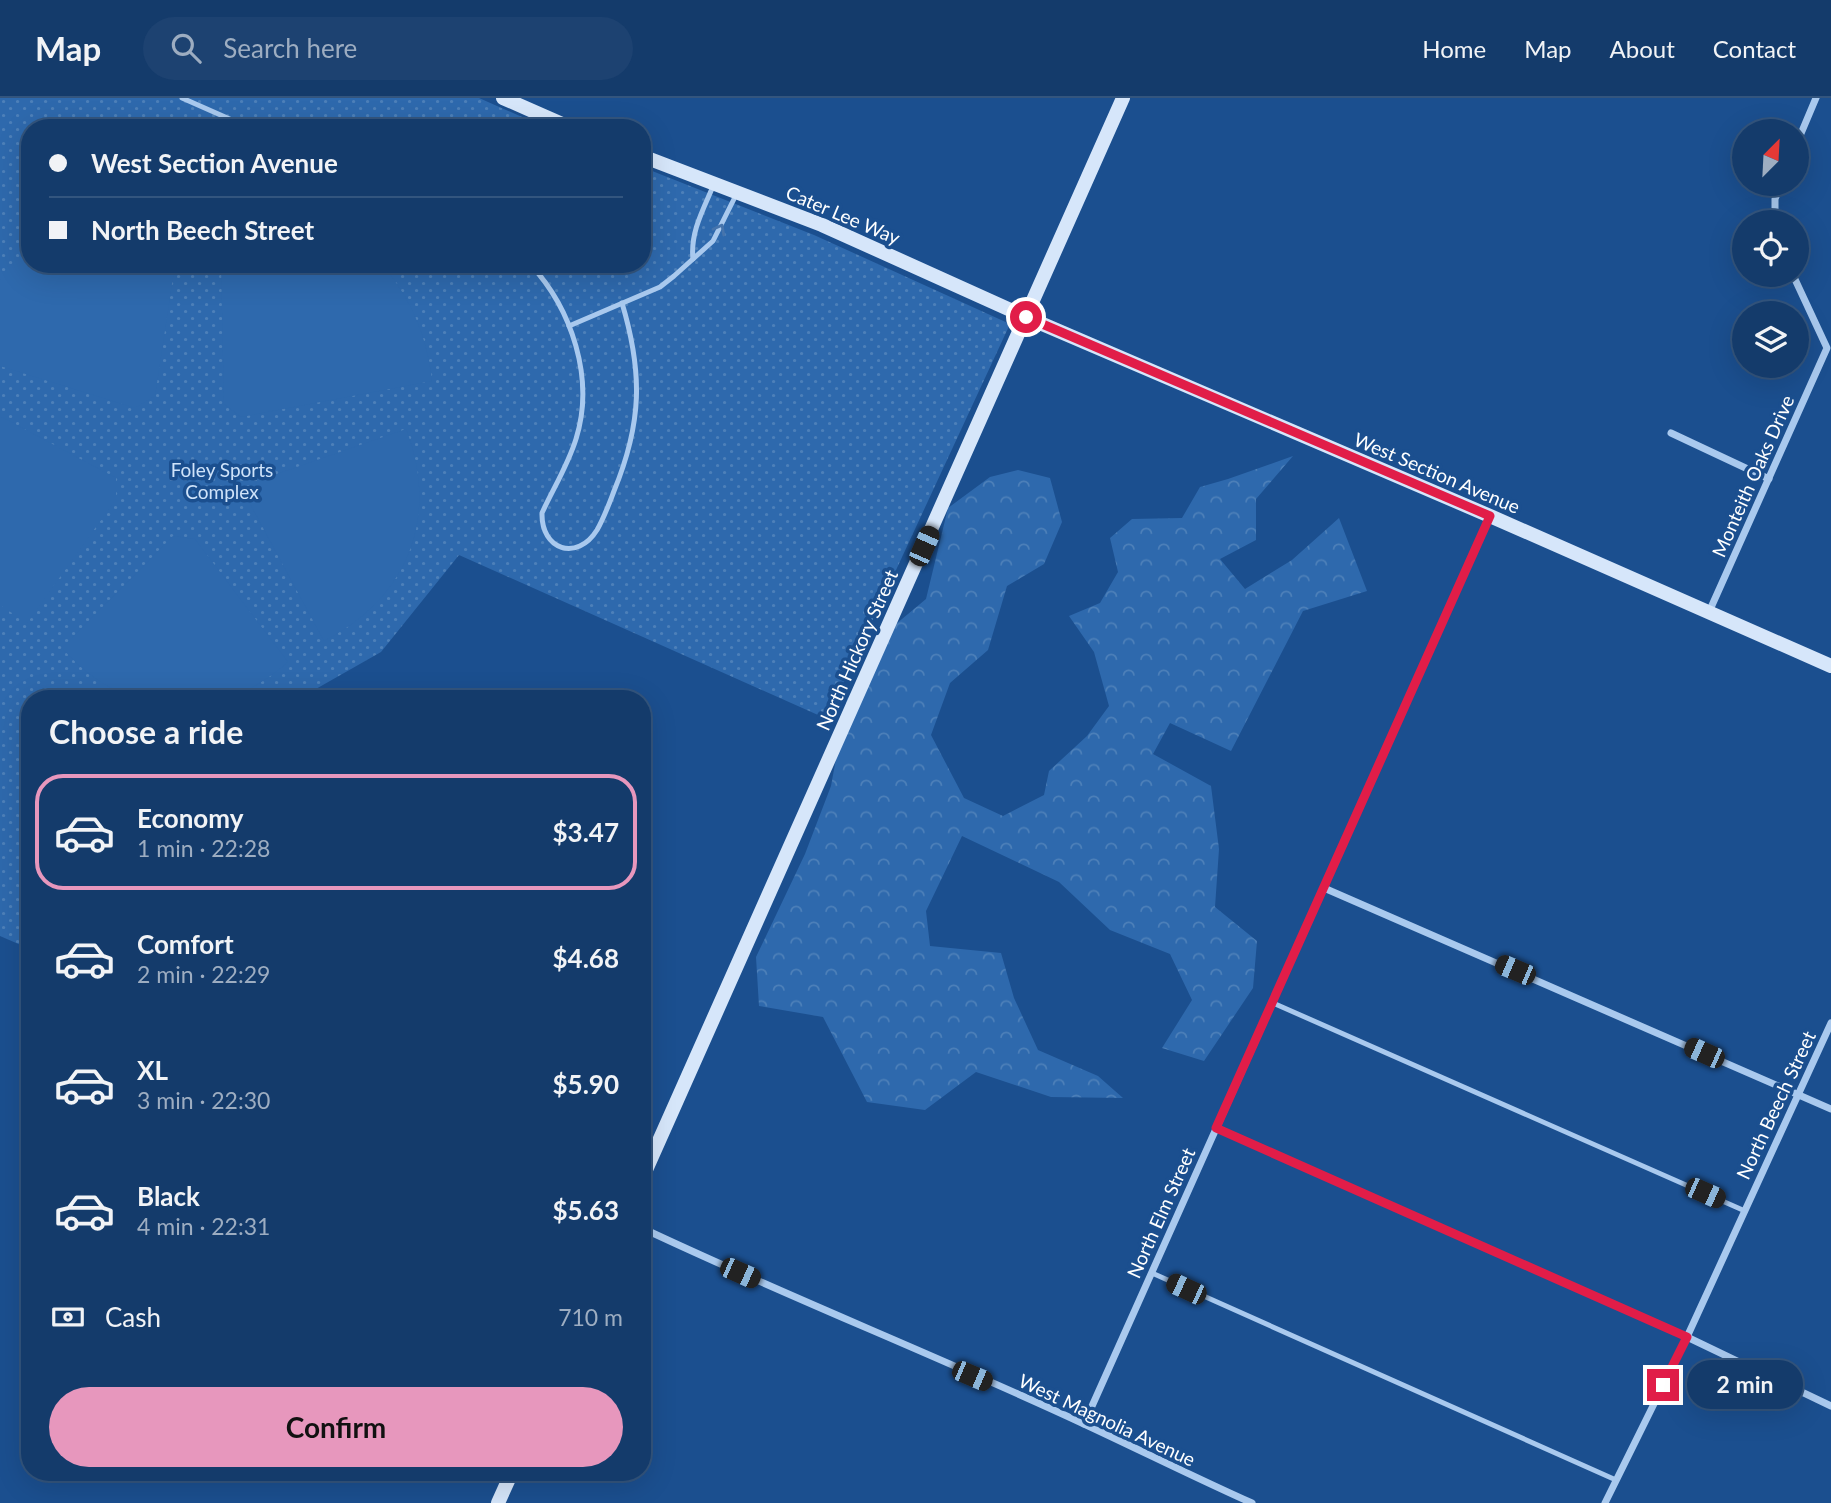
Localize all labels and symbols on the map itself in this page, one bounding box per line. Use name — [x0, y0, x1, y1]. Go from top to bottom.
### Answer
north arrow — [1732, 119, 1810, 196]
street label: Cater Lee Way — [783, 180, 904, 249]
one-way arrow — [711, 224, 725, 236]
route start — [1010, 301, 1042, 333]
street label: Monteith Oaks Drive — [1707, 391, 1799, 560]
street label: West Section Avenue — [1351, 427, 1524, 518]
park label: Foley Sports Complex — [171, 458, 273, 503]
car — [906, 523, 943, 569]
street label: North Hickory Street — [811, 566, 902, 734]
car — [1492, 952, 1539, 988]
street label: North Beech Street — [1731, 1027, 1820, 1183]
car — [1681, 1035, 1728, 1071]
street label: North Elm Street — [1122, 1144, 1200, 1281]
car — [1682, 1175, 1729, 1211]
car — [717, 1255, 764, 1291]
car — [1163, 1271, 1210, 1307]
car — [949, 1358, 996, 1394]
callout: 2 min — [1688, 1360, 1803, 1410]
street label: West Magnolia Avenue — [1015, 1369, 1199, 1471]
route end — [1647, 1369, 1679, 1401]

